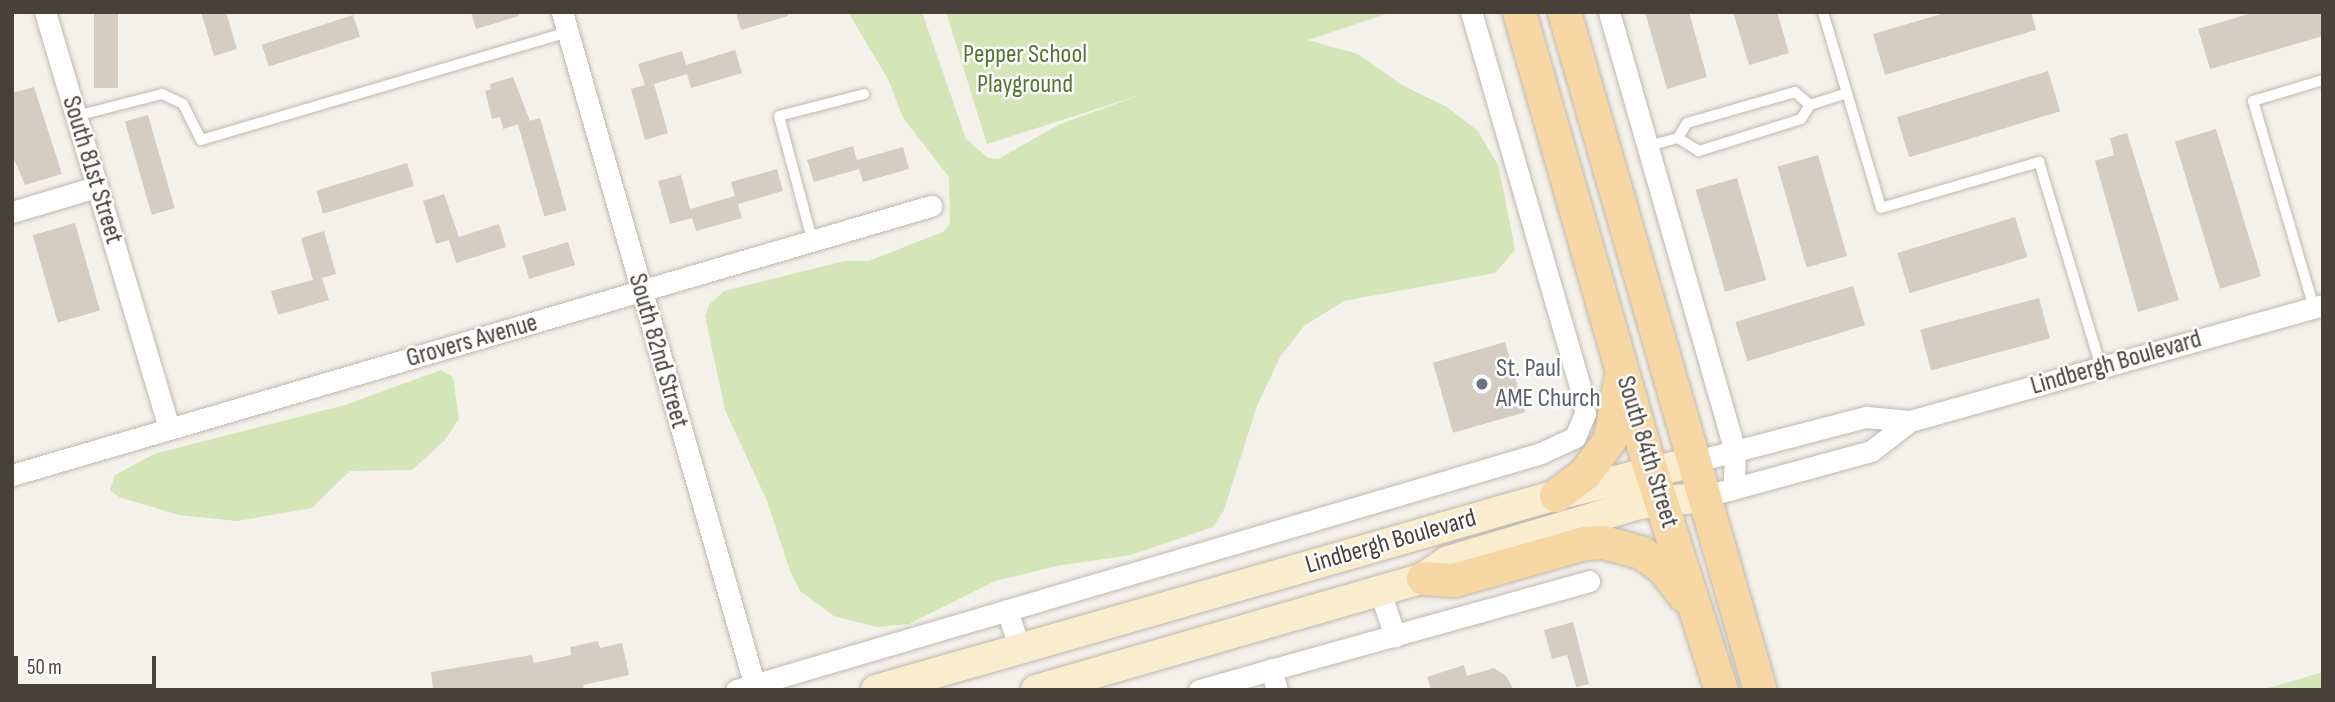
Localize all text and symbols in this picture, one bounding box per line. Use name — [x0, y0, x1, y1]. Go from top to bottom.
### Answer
park label: Pepper School Playground — [963, 39, 1087, 100]
street label: South 81st Street — [55, 92, 129, 248]
street label: South 82nd Street — [621, 270, 695, 432]
street label: Grovers Avenue — [403, 307, 541, 375]
street label: Lindbergh Boulevard — [2027, 324, 2205, 402]
place label: St. Paul AME Church — [1496, 353, 1601, 414]
street label: South 84th Street — [1609, 372, 1685, 532]
marker: St. Paul AME Church — [1474, 376, 1490, 392]
street label: Lindbergh Boulevard — [1302, 503, 1480, 581]
scale bar — [18, 642, 159, 686]
text: 50 m — [27, 655, 62, 680]

